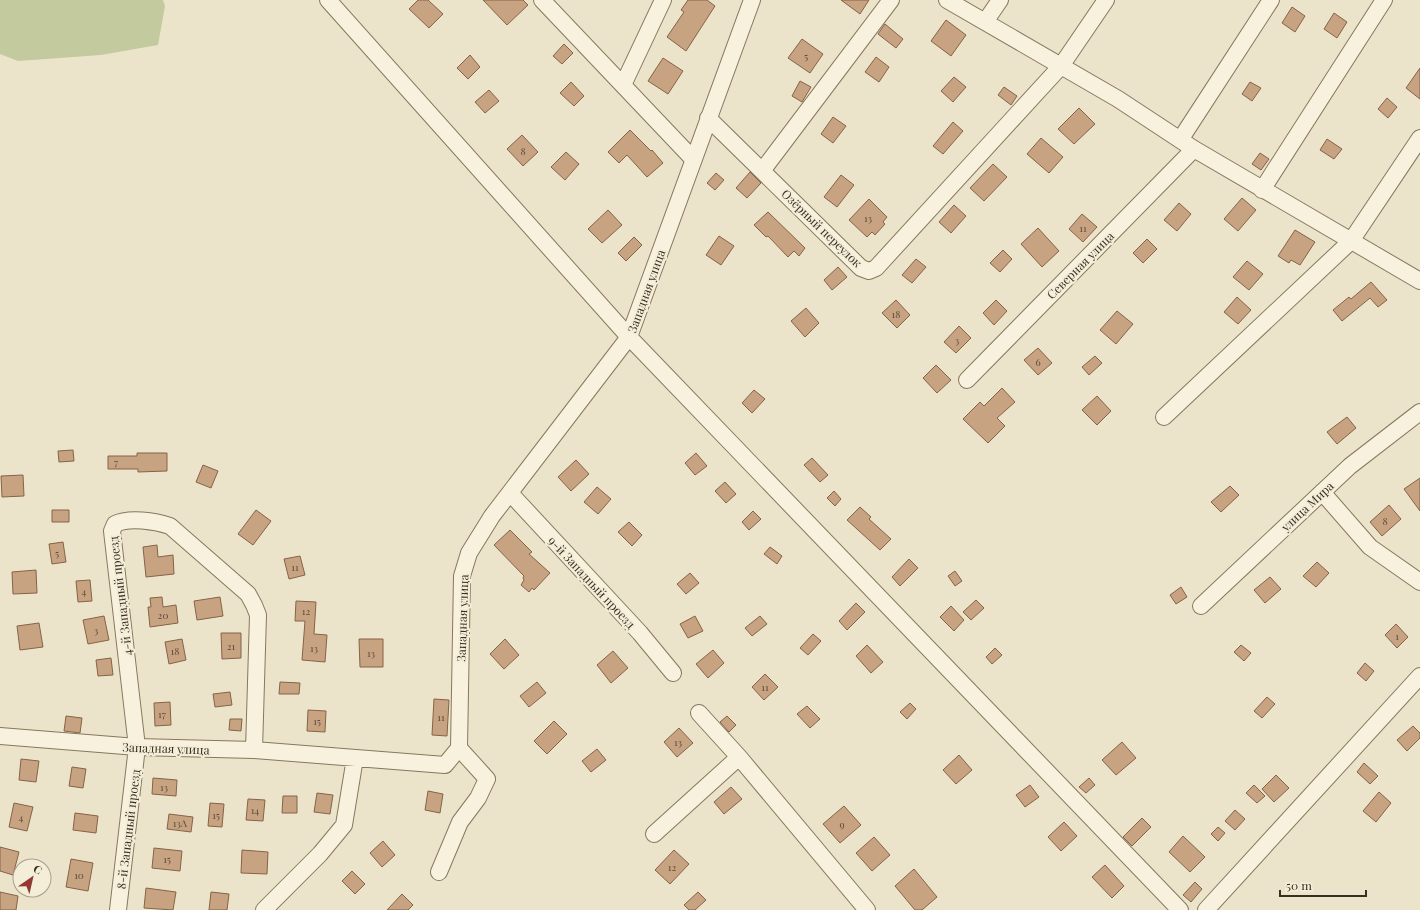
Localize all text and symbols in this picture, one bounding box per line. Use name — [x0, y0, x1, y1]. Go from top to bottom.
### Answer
house number: 5 — [804, 49, 808, 63]
house number: 8 — [520, 144, 526, 158]
street label: Озёрный переулок — [778, 186, 866, 271]
house number: 13 — [864, 211, 873, 225]
house number: 11 — [1079, 221, 1087, 235]
street label: Северная улица — [1043, 228, 1117, 302]
street label: Западная улица — [624, 247, 668, 335]
house number: 18 — [892, 307, 900, 321]
house number: 3 — [955, 333, 960, 347]
house number: 6 — [1035, 355, 1041, 369]
house number: 7 — [114, 455, 118, 469]
street label: улица Мира — [1277, 478, 1337, 535]
house number: 8 — [1382, 514, 1388, 528]
street label: 9-й Западный проезд — [545, 532, 639, 632]
street label: 4-й Западный проезд — [105, 535, 135, 657]
house number: 5 — [55, 546, 59, 560]
house number: 11 — [291, 560, 299, 574]
street label: Западная улица — [452, 574, 472, 662]
house number: 4 — [82, 584, 87, 598]
house number: 12 — [302, 604, 310, 618]
house number: 20 — [158, 608, 168, 622]
house number: 3 — [94, 623, 99, 637]
house number: 1 — [1395, 629, 1399, 643]
house number: 21 — [227, 639, 236, 653]
house number: 13 — [310, 641, 319, 655]
house number: 18 — [171, 644, 179, 658]
house number: 13 — [367, 646, 376, 660]
house number: 11 — [761, 680, 769, 694]
house number: 17 — [158, 707, 166, 721]
house number: 11 — [437, 710, 445, 724]
house number: 15 — [313, 714, 321, 728]
house number: 13 — [674, 735, 683, 749]
street label: Западная улица — [122, 738, 210, 758]
street label: 8-й Западный проезд — [113, 767, 143, 890]
house number: 13 — [160, 780, 169, 794]
house number: 14 — [251, 803, 259, 817]
house number: 15 — [212, 808, 220, 822]
house number: 4 — [19, 810, 24, 824]
house number: 13А — [173, 816, 188, 830]
house number: 9 — [839, 817, 845, 831]
house number: 15 — [163, 852, 171, 866]
north arrow — [12, 858, 52, 898]
house number: 12 — [668, 860, 676, 874]
text: С — [30, 861, 45, 878]
house number: 10 — [74, 868, 84, 882]
scale bar — [1280, 872, 1366, 898]
text: 50 m — [1286, 877, 1312, 893]

